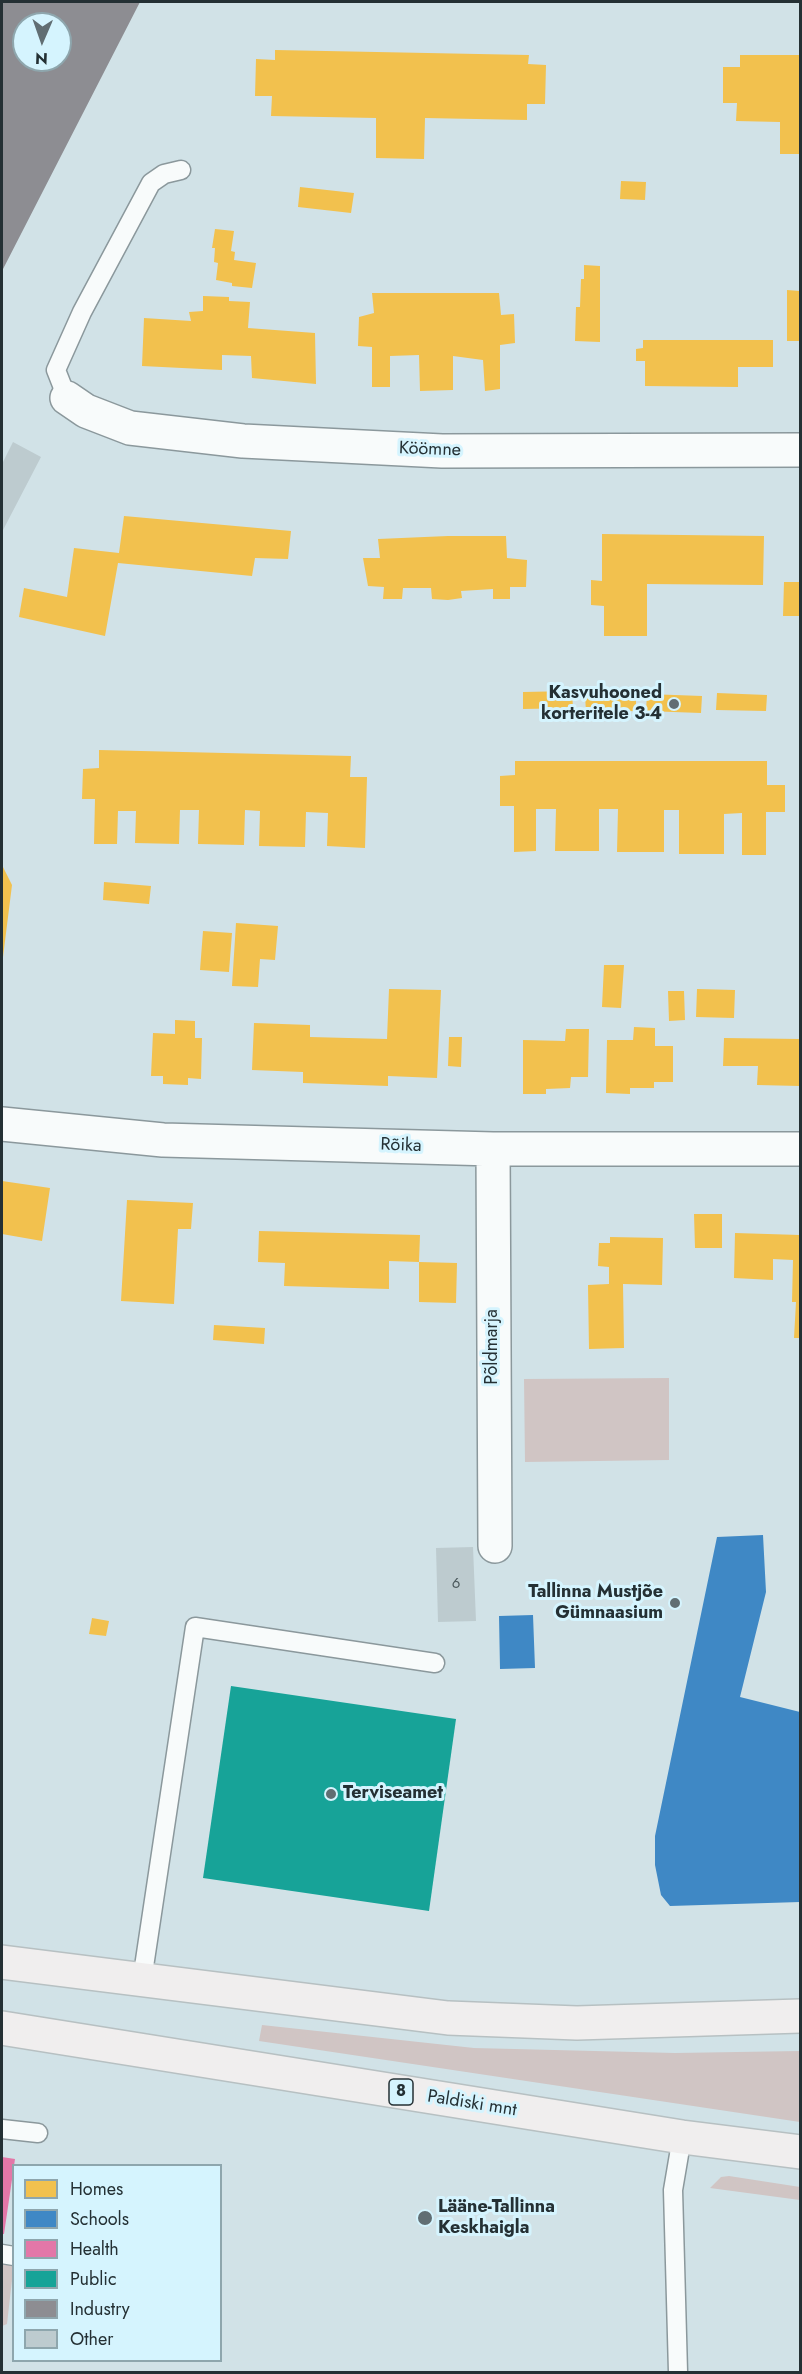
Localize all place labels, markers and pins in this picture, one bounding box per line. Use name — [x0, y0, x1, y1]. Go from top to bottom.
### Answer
place label: Kasvuhooned korteritele 3-4 — [541, 683, 662, 726]
marker: Kasvuhooned korteritele 3-4 — [667, 697, 681, 711]
place label: Tallinna Mustjõe Gümnaasium — [528, 1582, 663, 1624]
marker: Tallinna Mustjõe Gümnaasium — [668, 1596, 682, 1610]
place label: Terviseamet — [343, 1783, 443, 1805]
marker: Terviseamet — [324, 1787, 338, 1801]
place label: Lääne-Tallinna Keskhaigla — [438, 2197, 555, 2240]
marker: Lääne-Tallinna Keskhaigla — [416, 2209, 434, 2227]

